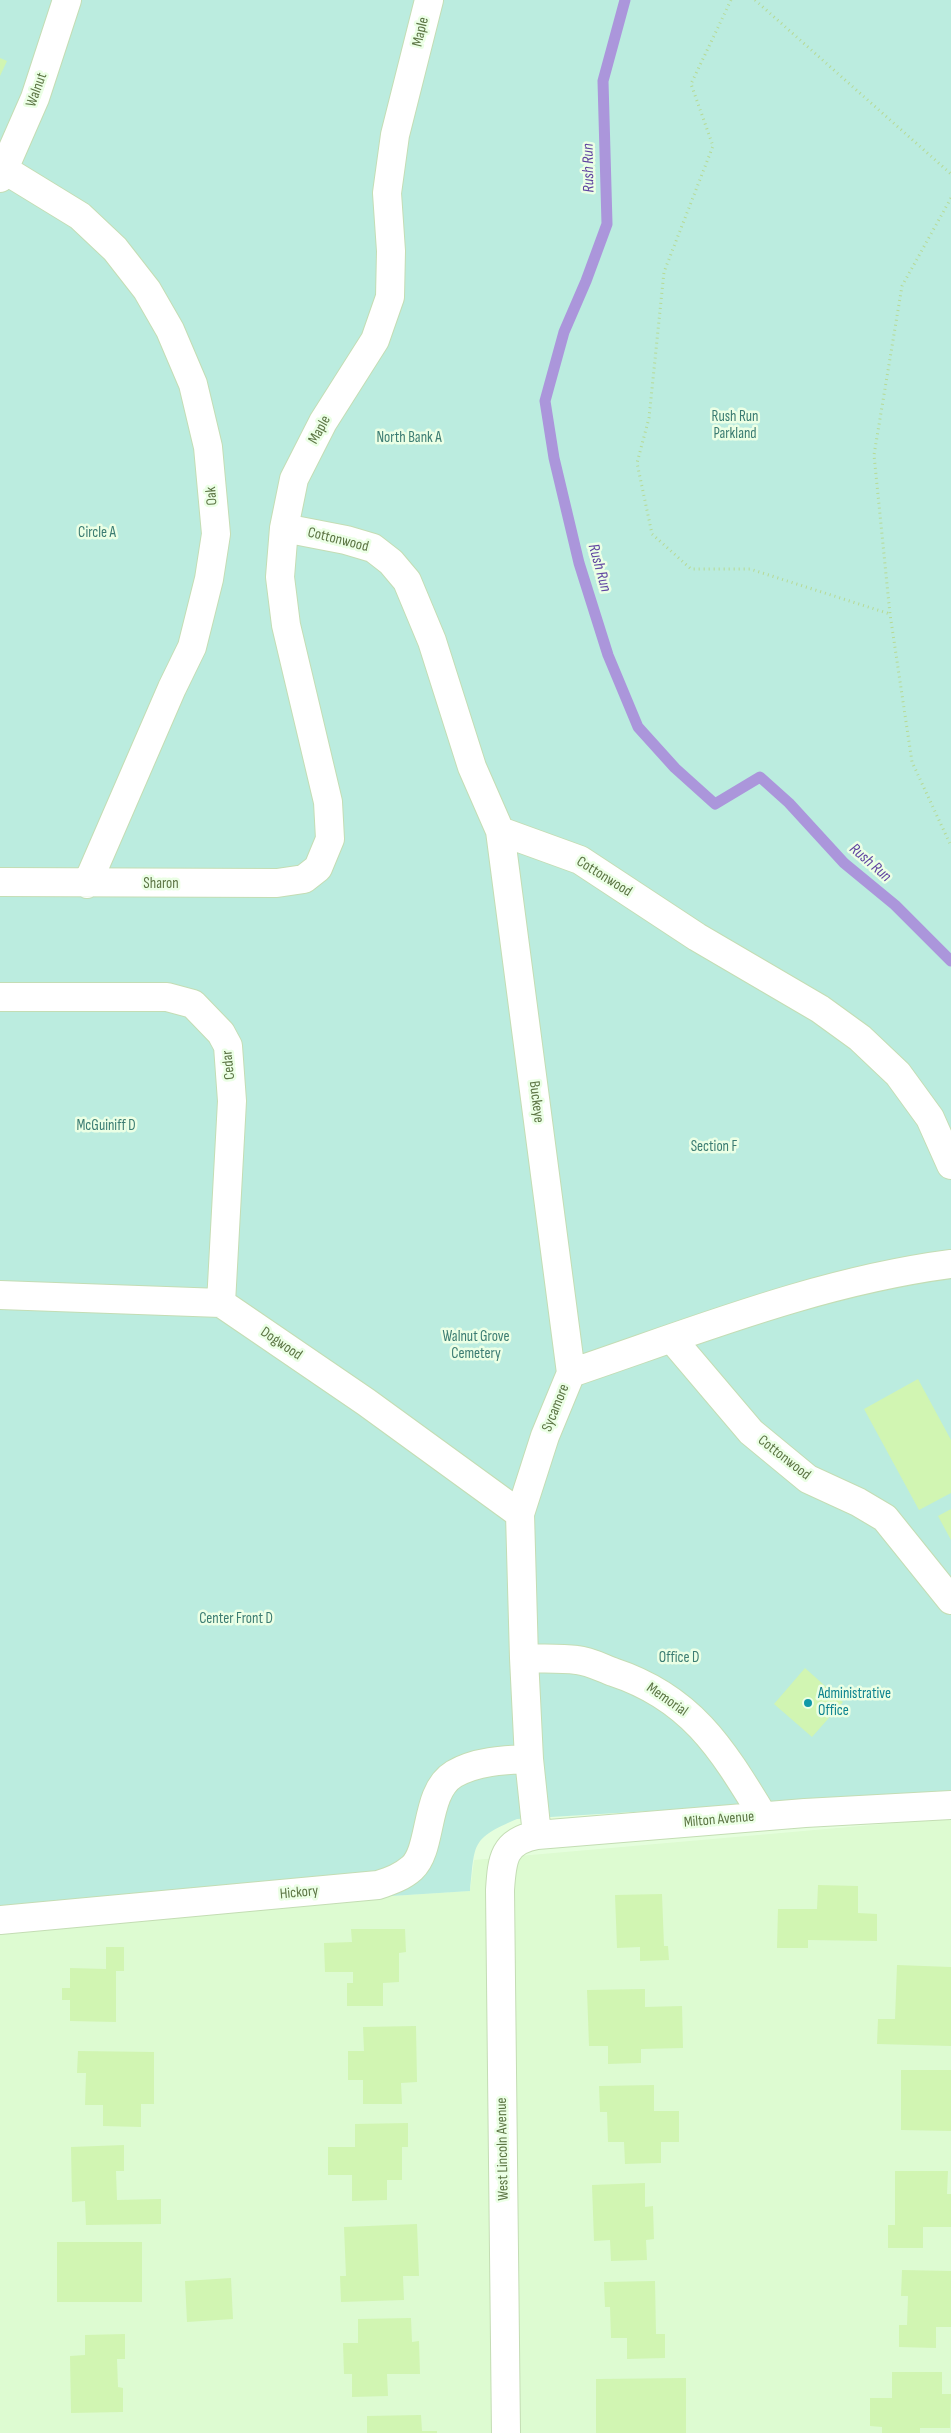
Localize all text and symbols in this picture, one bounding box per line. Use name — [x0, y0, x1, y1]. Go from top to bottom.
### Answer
street label: Maple — [409, 15, 433, 49]
street label: Walnut — [23, 70, 51, 110]
water label: Rush Run — [579, 143, 599, 193]
park label: Rush Run Parkland — [711, 408, 759, 443]
street label: Maple — [305, 413, 335, 447]
park label: North Bank A — [376, 429, 442, 447]
street label: Oak — [202, 486, 222, 506]
park label: Circle A — [78, 524, 116, 542]
street label: Cottonwood — [306, 524, 370, 556]
water label: Rush Run — [583, 542, 615, 594]
water label: Rush Run — [845, 840, 895, 886]
street label: Cottonwood — [573, 853, 635, 901]
street label: Sharon — [143, 875, 179, 893]
street label: Cedar — [219, 1049, 239, 1081]
street label: Buckeye — [525, 1080, 547, 1124]
park label: McGuiniff D — [76, 1117, 136, 1135]
park label: Section F — [691, 1138, 737, 1156]
street label: Dogwood — [257, 1324, 305, 1364]
park label: Walnut Grove Cemetery — [443, 1328, 509, 1363]
street label: Sycamore — [538, 1382, 574, 1434]
street label: Cottonwood — [754, 1432, 814, 1484]
park label: Center Front D — [199, 1610, 273, 1628]
park label: Office D — [659, 1649, 699, 1667]
street label: Memorial — [643, 1679, 691, 1721]
place label: Administrative Office — [818, 1685, 891, 1720]
marker: Administrative Office — [802, 1697, 814, 1709]
street label: Milton Avenue — [683, 1808, 755, 1832]
street label: Hickory — [279, 1882, 319, 1904]
street label: West Lincoln Avenue — [493, 2097, 513, 2201]

